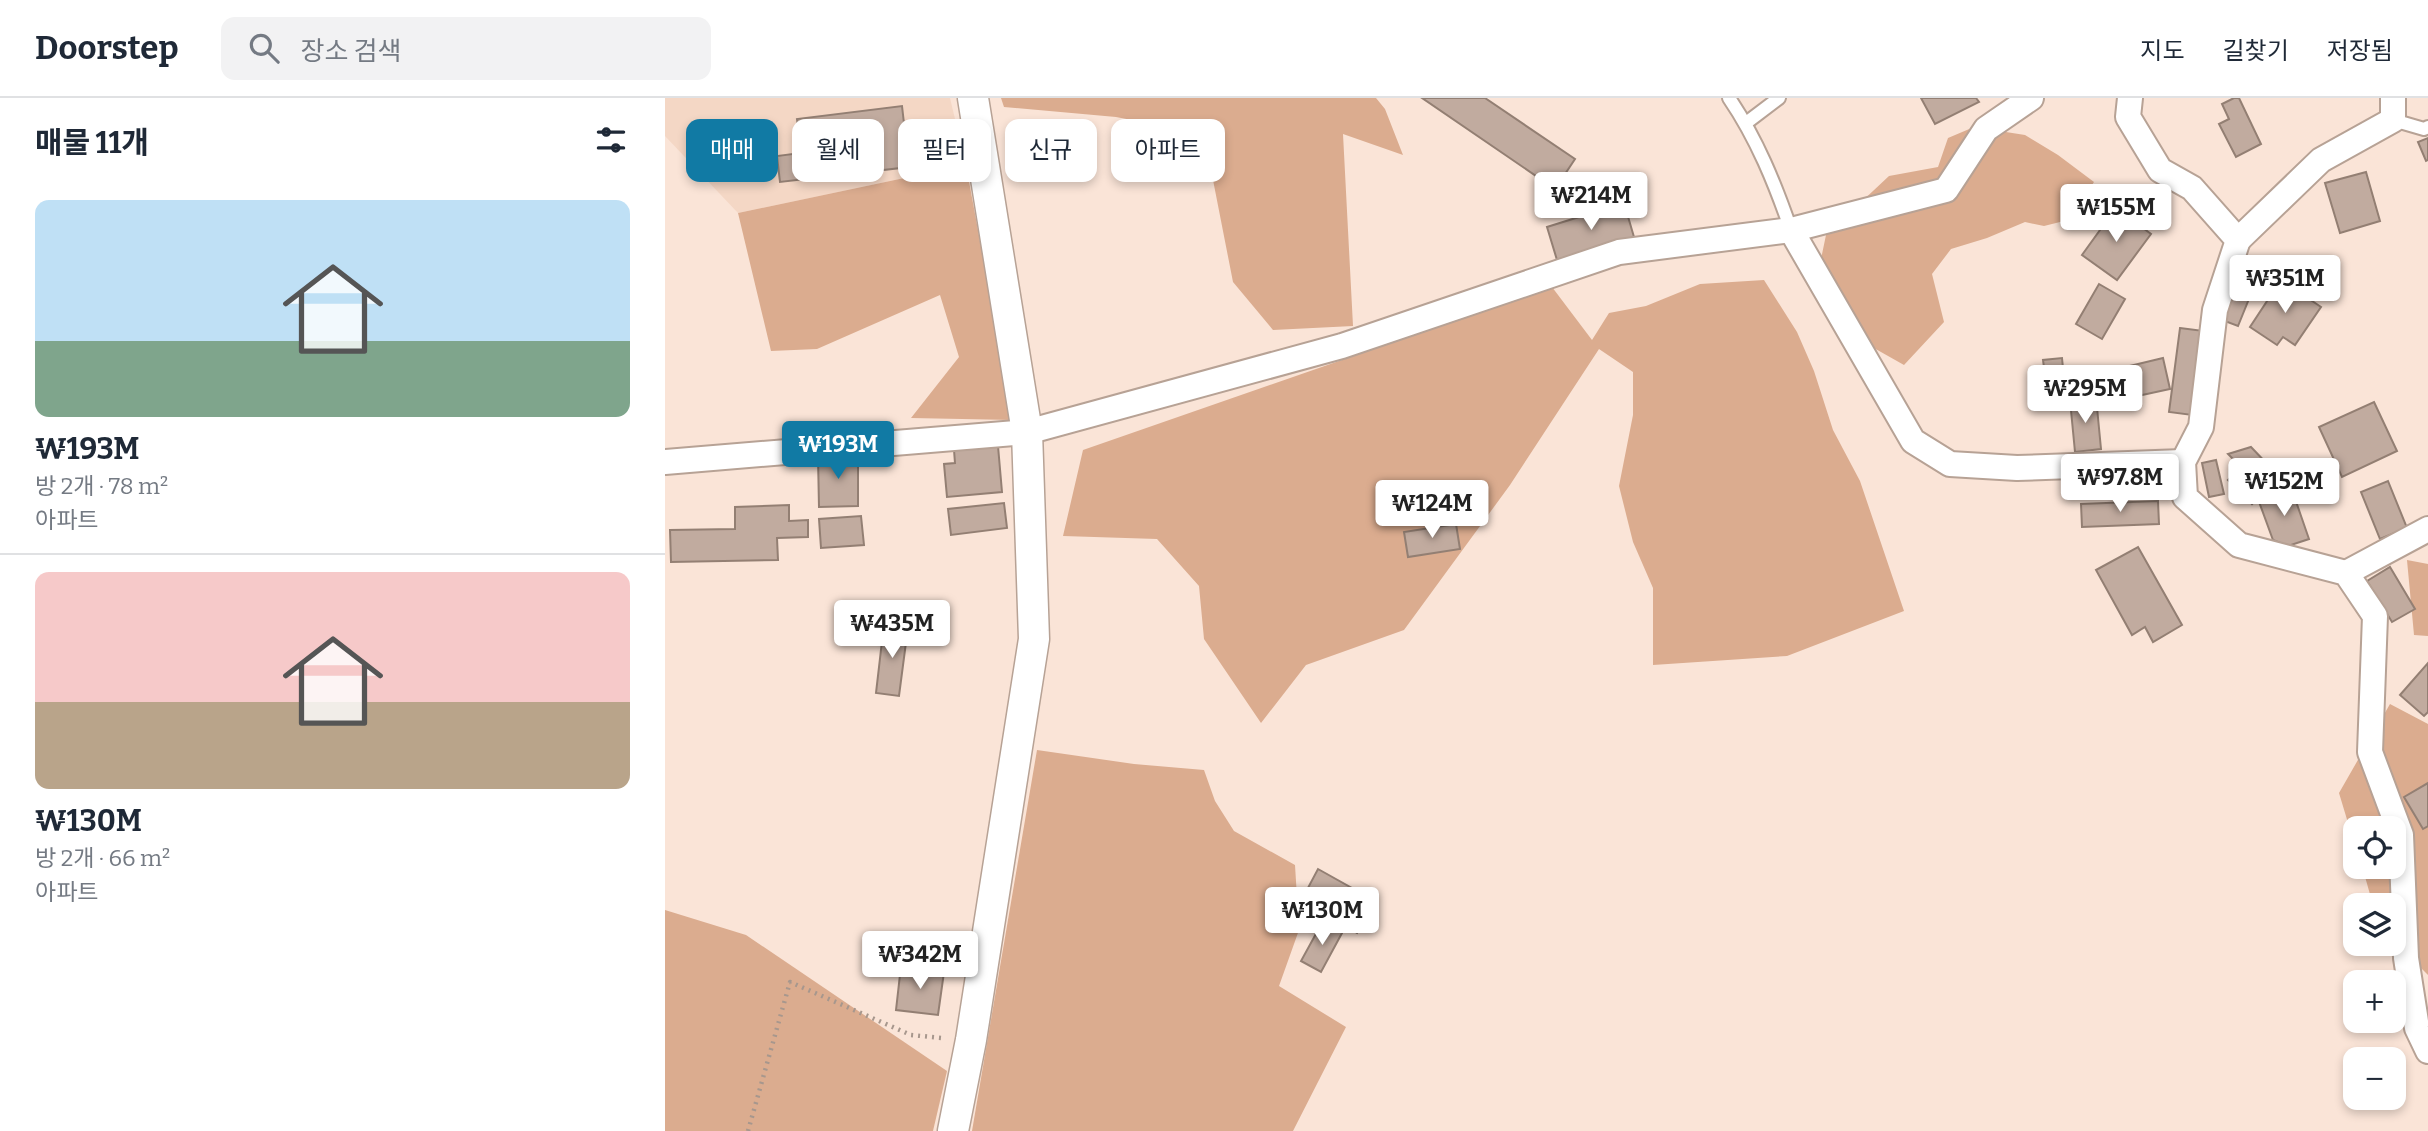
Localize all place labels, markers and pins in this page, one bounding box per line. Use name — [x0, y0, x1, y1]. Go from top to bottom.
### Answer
pin: ₩214M — [1542, 172, 1640, 232]
pin: ₩155M — [2067, 184, 2165, 244]
pin: ₩351M — [2236, 256, 2334, 315]
pin: ₩295M — [2036, 366, 2134, 425]
pin: ₩193M — [789, 422, 887, 481]
pin: ₩97.8M — [2063, 454, 2177, 514]
pin: ₩152M — [2235, 458, 2333, 518]
pin: ₩124M — [1383, 480, 1481, 540]
pin: ₩435M — [843, 601, 941, 660]
pin: ₩130M — [1273, 888, 1371, 947]
pin: ₩342M — [871, 932, 969, 991]

